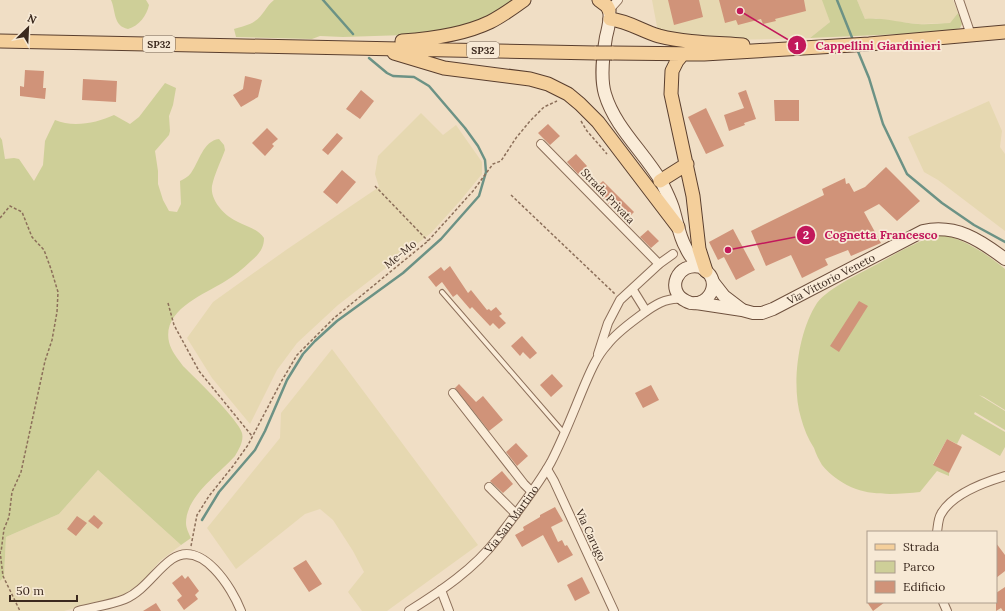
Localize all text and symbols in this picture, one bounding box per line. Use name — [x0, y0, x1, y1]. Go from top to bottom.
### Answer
north arrow — [8, 8, 48, 48]
text: N — [25, 11, 39, 27]
callout: Cappellini Giardinieri — [787, 33, 949, 57]
road number: SP32 — [143, 36, 175, 52]
text: 1 — [795, 38, 800, 53]
text: Cappellini Giardinieri — [815, 38, 941, 53]
road number: SP32 — [467, 42, 499, 58]
street label: Strada Privata — [578, 165, 638, 227]
callout: Cognetta Francesco — [796, 223, 945, 247]
text: 2 — [803, 227, 809, 242]
text: Cognetta Francesco — [824, 227, 938, 242]
street label: Me-Mo — [381, 237, 419, 271]
street label: Via Vittorio Veneto — [784, 250, 877, 308]
street label: Via San Martino — [481, 482, 542, 557]
street label: Via Carugo — [572, 506, 609, 563]
legend — [867, 531, 997, 603]
text: Strada — [903, 539, 939, 554]
text: Parco — [903, 559, 935, 574]
scale bar — [10, 577, 77, 603]
text: Edificio — [903, 579, 945, 594]
text: 50 m — [16, 583, 44, 598]

